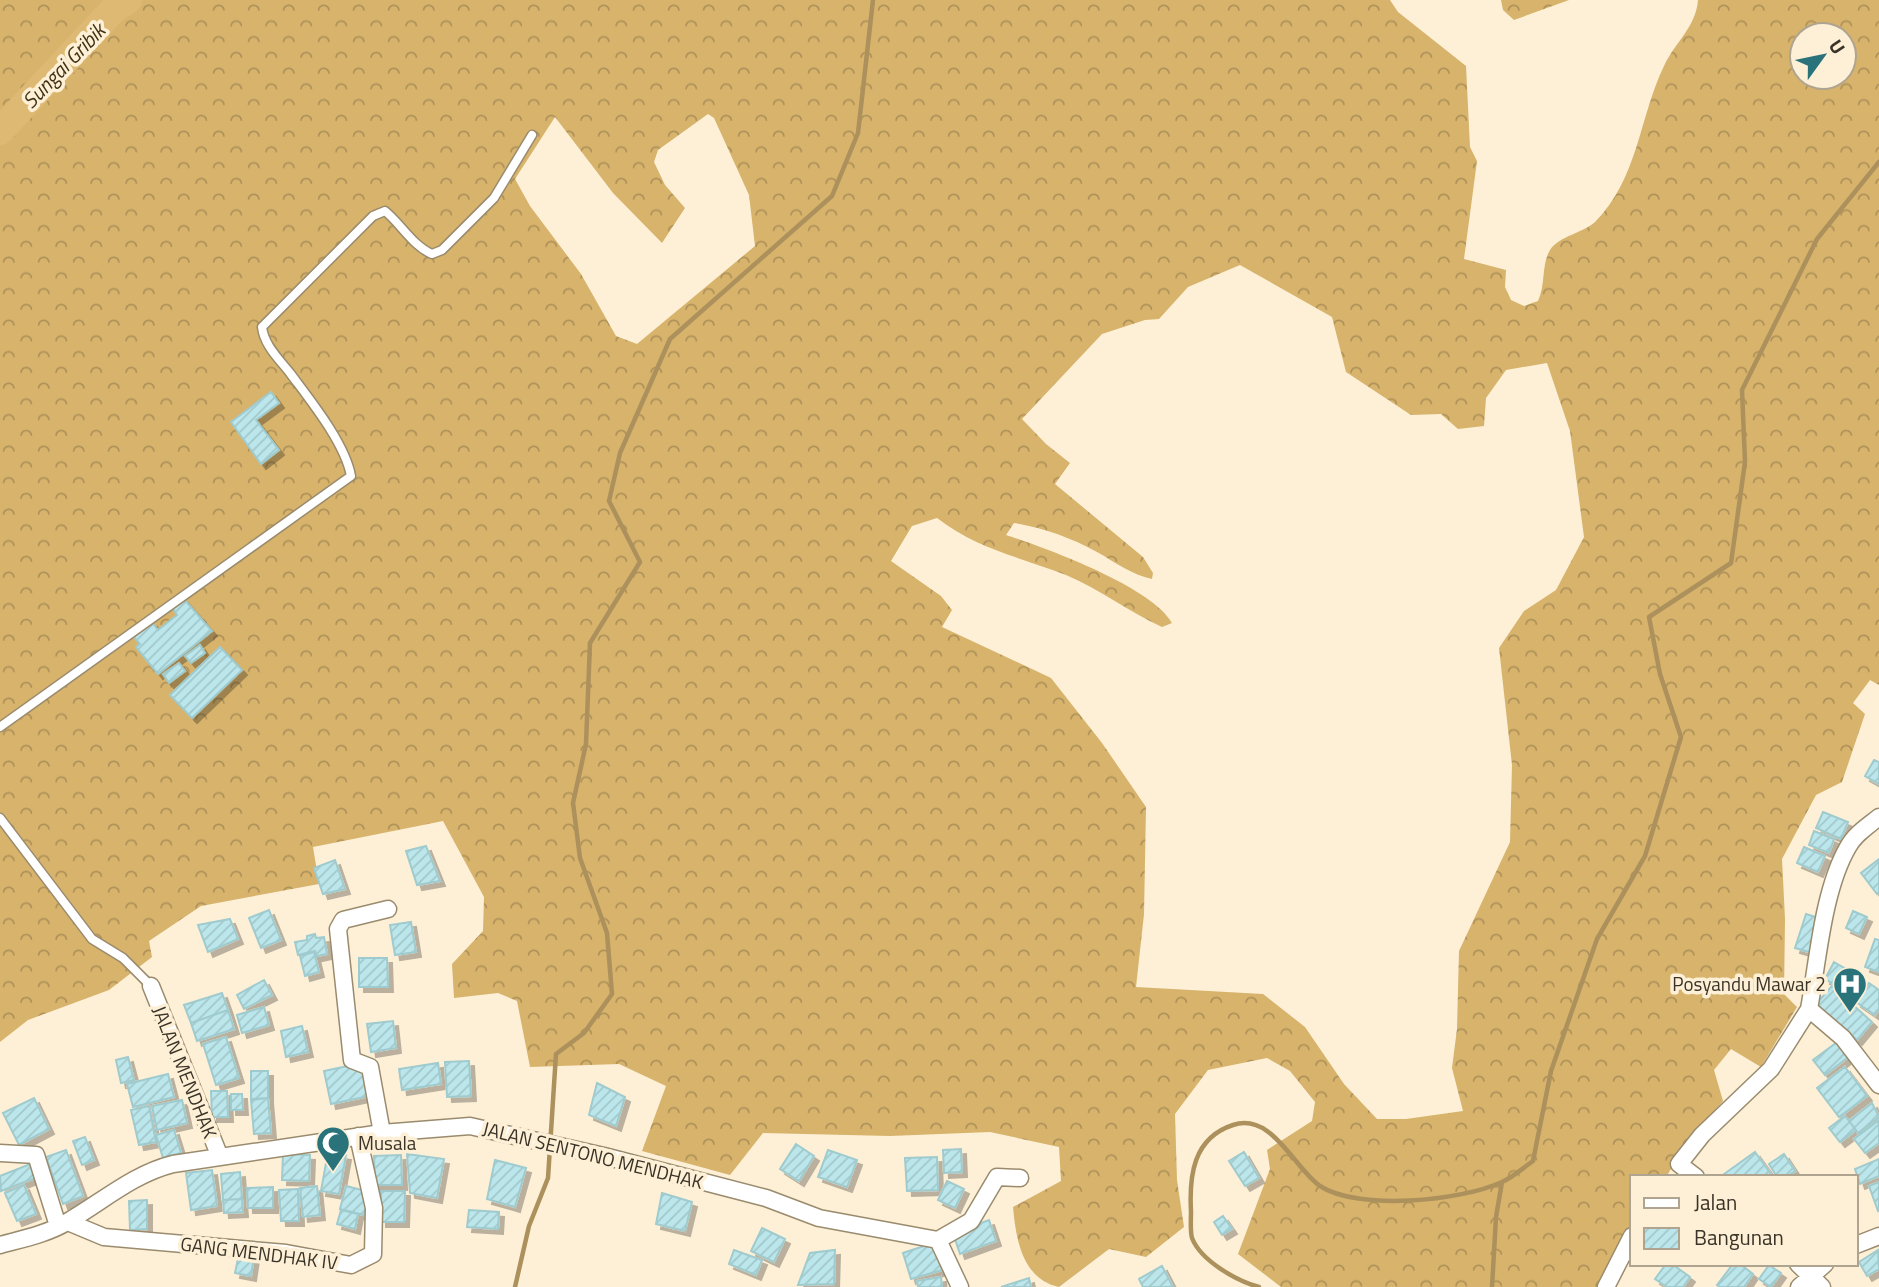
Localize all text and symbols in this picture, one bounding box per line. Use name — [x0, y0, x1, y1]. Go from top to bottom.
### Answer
water label: Sungai Gribik — [14, 14, 114, 115]
north arrow — [1788, 21, 1858, 91]
text: U — [1822, 33, 1853, 60]
hospital icon: Posyandu Mawar 2 — [1831, 965, 1869, 1014]
place label: Posyandu Mawar 2 — [1672, 969, 1826, 998]
street label: JALAN MENDHAK — [146, 1001, 225, 1143]
street label: JALAN SENTONO MENDHAK — [480, 1113, 707, 1196]
mosque icon: Musala — [314, 1124, 352, 1173]
place label: Musala — [358, 1128, 417, 1157]
legend — [1630, 1175, 1858, 1266]
text: Jalan — [1694, 1186, 1737, 1218]
text: Bangunan — [1694, 1221, 1784, 1253]
street label: GANG MENDHAK IV — [179, 1228, 339, 1277]

